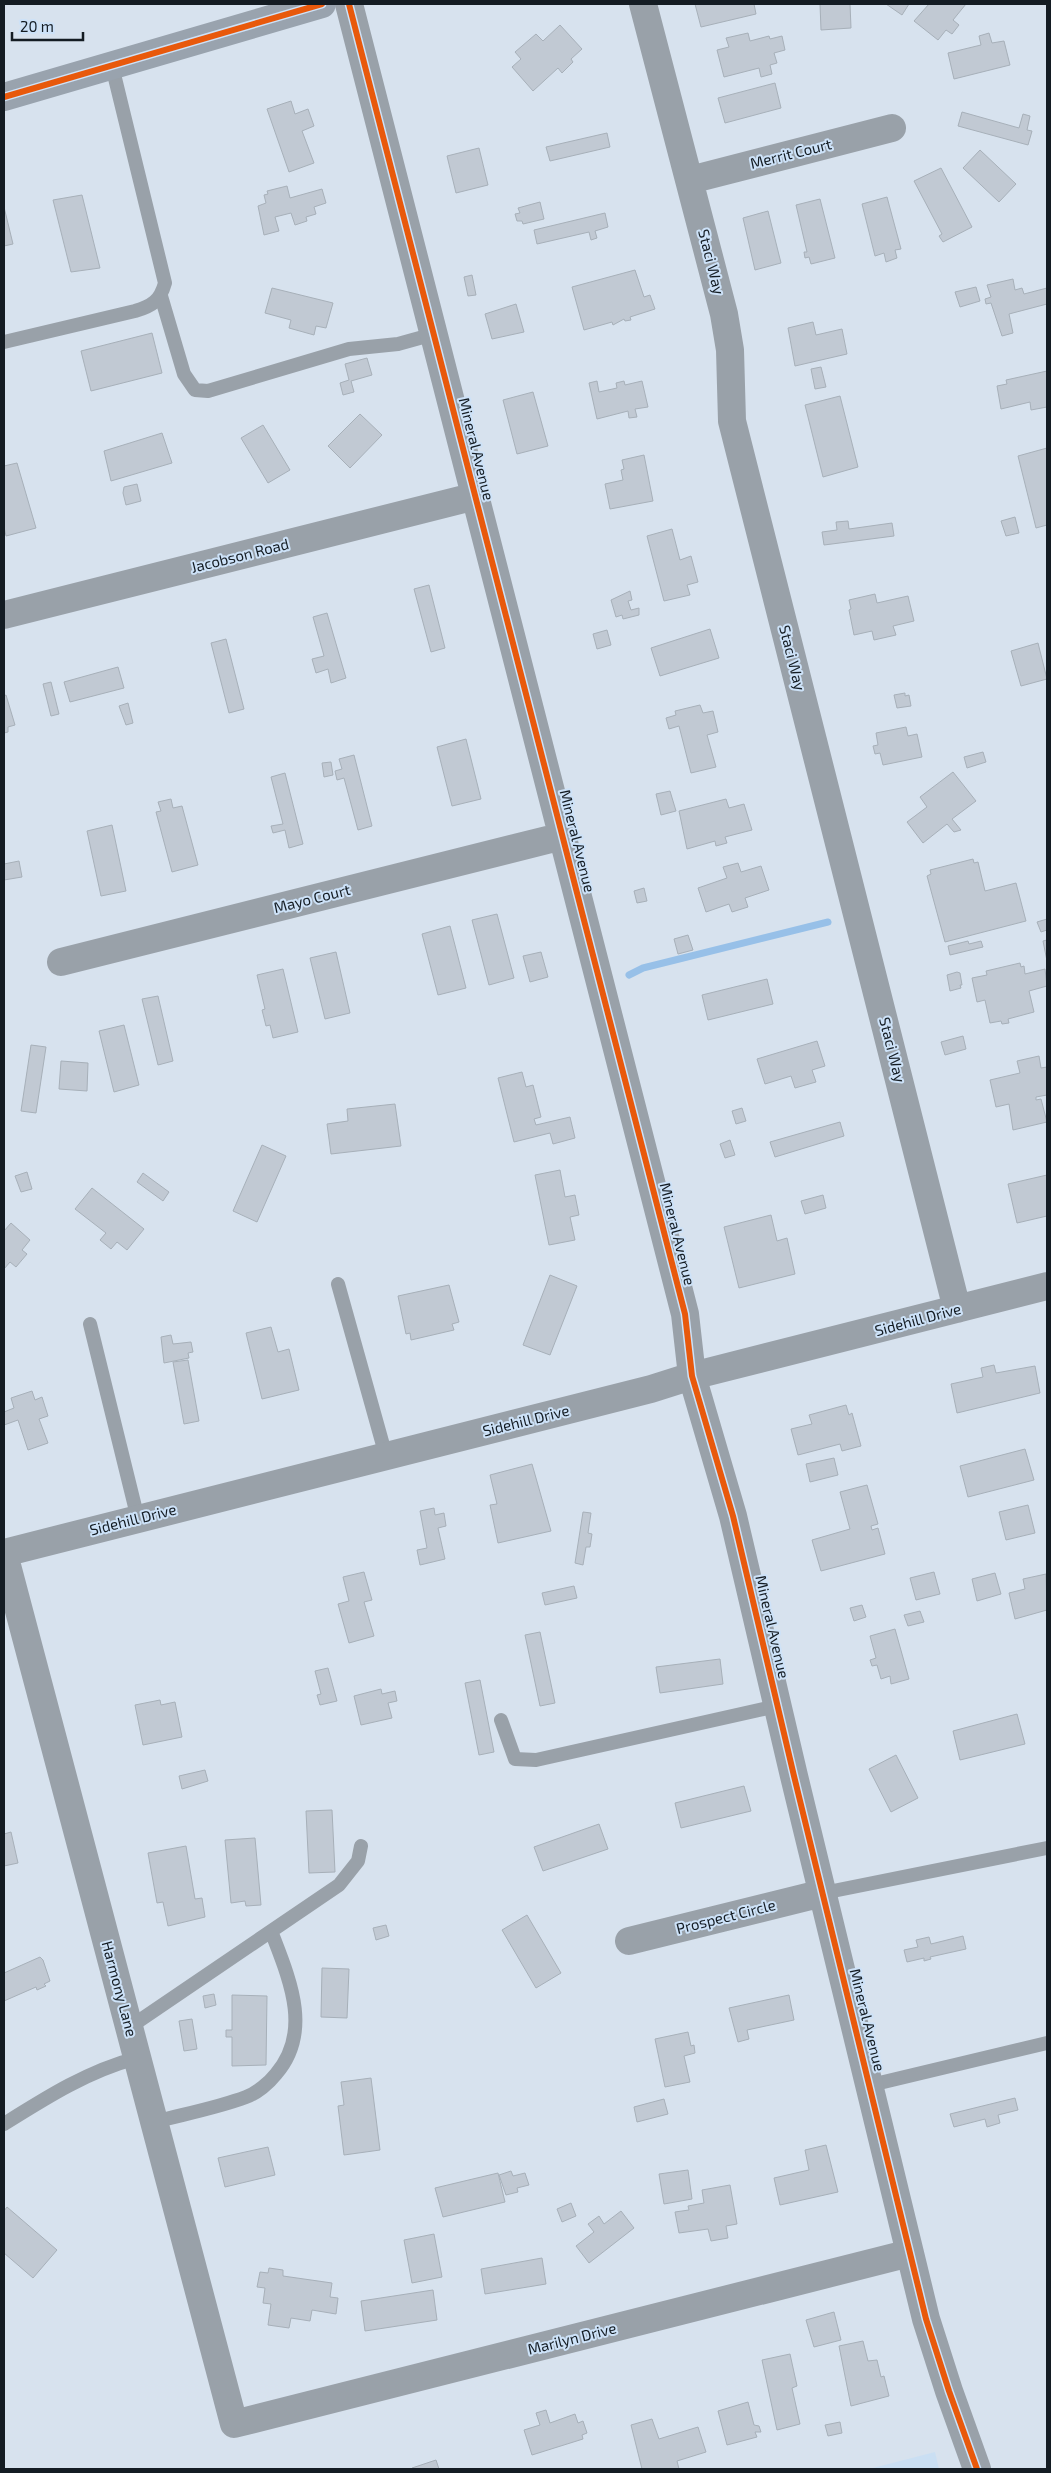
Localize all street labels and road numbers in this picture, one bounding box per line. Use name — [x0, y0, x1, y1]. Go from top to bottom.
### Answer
street label: Merrit Court — [748, 134, 834, 172]
street label: Staci Way — [695, 227, 729, 296]
street label: Mineral Avenue — [456, 396, 498, 502]
street label: Jacobson Road — [189, 534, 291, 576]
street label: Staci Way — [776, 623, 810, 692]
street label: Mineral Avenue — [557, 788, 599, 894]
street label: Mayo Court — [272, 880, 352, 916]
street label: Staci Way — [876, 1015, 910, 1084]
street label: Mineral Avenue — [657, 1181, 699, 1287]
street label: Sidehill Drive — [873, 1299, 963, 1339]
street label: Sidehill Drive — [481, 1401, 571, 1439]
street label: Sidehill Drive — [88, 1500, 178, 1538]
street label: Mineral Avenue — [752, 1573, 794, 1680]
street label: Prospect Circle — [674, 1895, 777, 1937]
street label: Harmony Lane — [99, 1939, 141, 2039]
street label: Mineral Avenue — [847, 1967, 889, 2073]
street label: Marilyn Drive — [526, 2318, 618, 2358]

